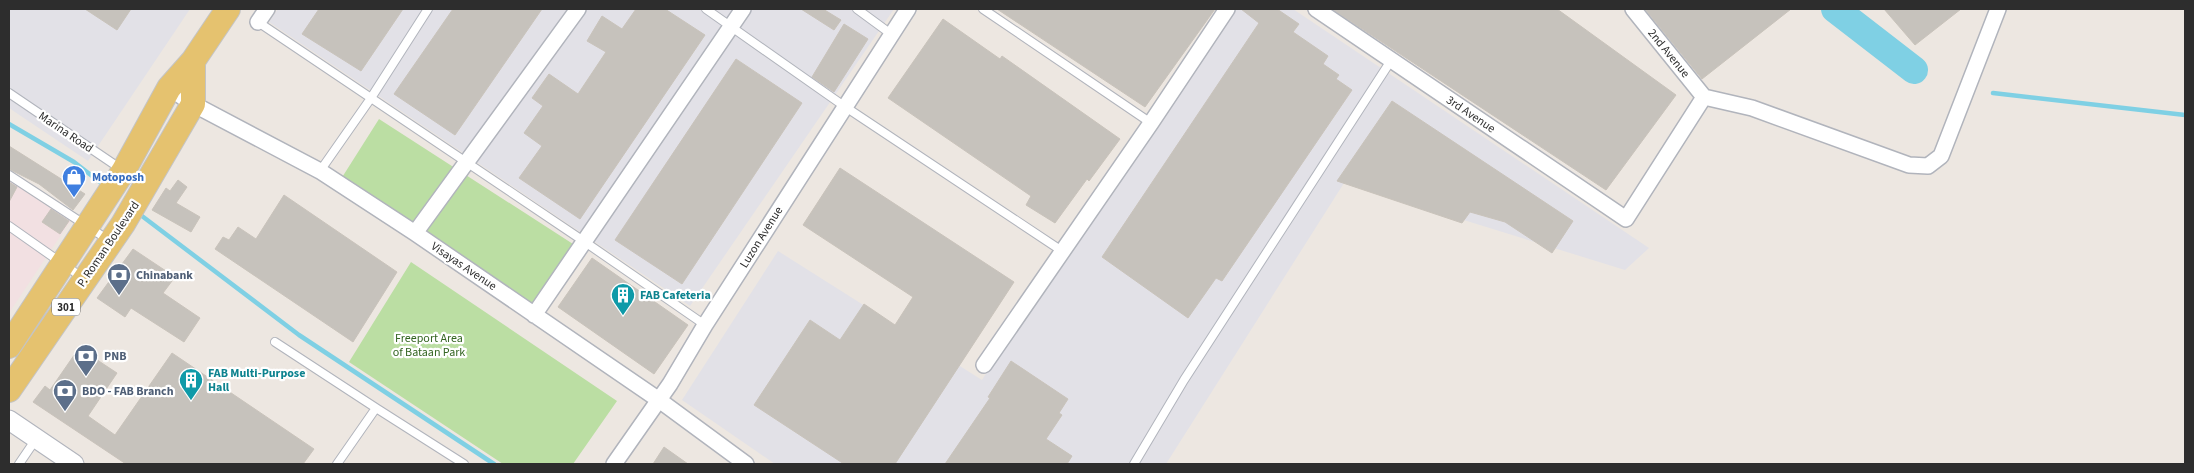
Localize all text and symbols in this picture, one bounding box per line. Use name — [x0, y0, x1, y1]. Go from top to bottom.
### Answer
street label: 2nd Avenue — [1644, 25, 1694, 81]
street label: 3rd Avenue — [1443, 92, 1499, 137]
street label: Marina Road — [35, 108, 96, 157]
shop icon: Motoposh — [61, 164, 87, 198]
place label: Motoposh — [92, 169, 144, 186]
street label: P. Roman Boulevard — [73, 198, 144, 291]
street label: Luzon Avenue — [736, 203, 787, 271]
street label: Visayas Avenue — [427, 238, 500, 295]
bank icon: Chinabank — [106, 262, 132, 296]
place label: Chinabank — [136, 267, 193, 284]
building icon: FAB Cafeteria — [610, 282, 636, 316]
place label: FAB Cafeteria — [640, 287, 711, 304]
road number: 301 — [52, 298, 80, 316]
park label: Freeport Area of Bataan Park — [393, 330, 465, 361]
bank icon: PNB — [73, 343, 99, 377]
place label: PNB — [104, 348, 126, 365]
place label: FAB Multi-Purpose Hall — [208, 365, 305, 396]
building icon: FAB Multi-Purpose Hall — [178, 367, 204, 401]
bank icon: BDO - FAB Branch — [52, 378, 78, 412]
place label: BDO - FAB Branch — [82, 383, 174, 400]

